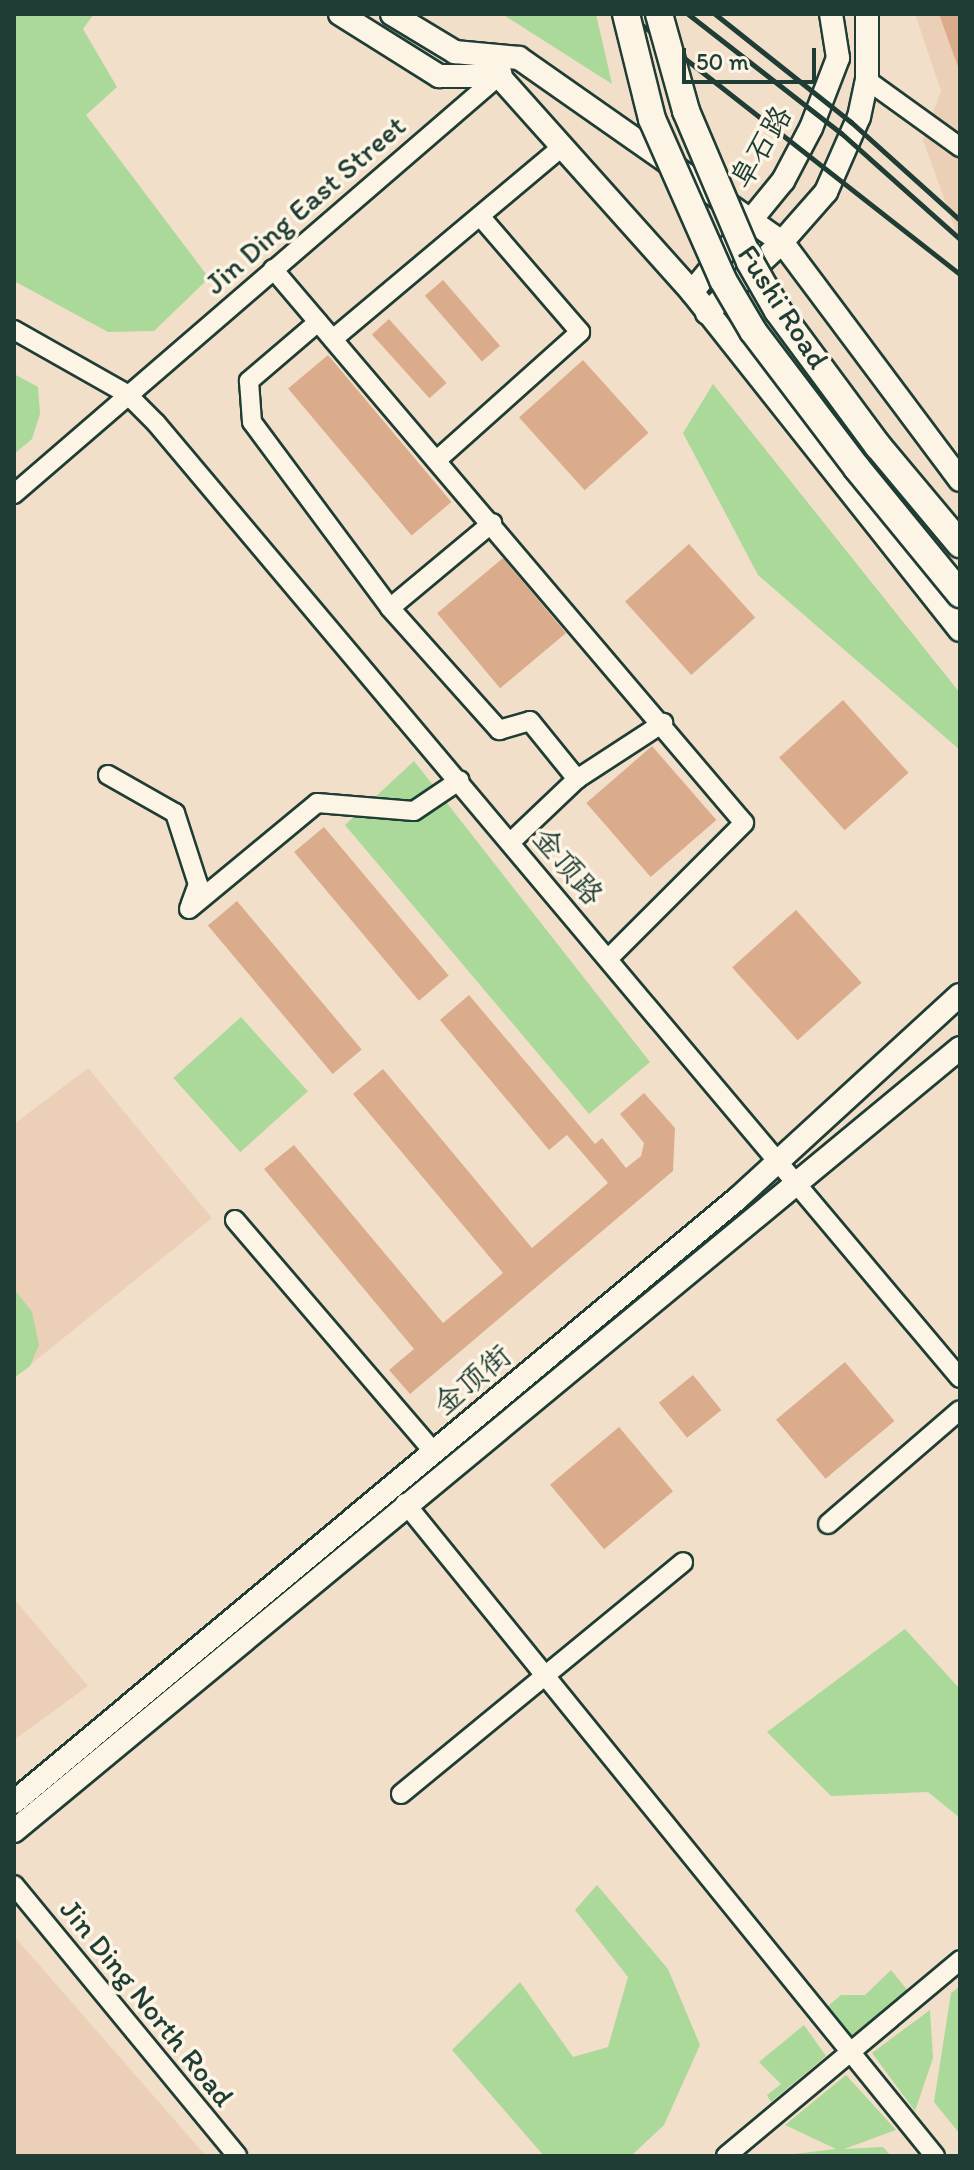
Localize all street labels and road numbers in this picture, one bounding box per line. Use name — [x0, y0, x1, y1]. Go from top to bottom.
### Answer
street label: 阜石路 — [722, 99, 800, 195]
street label: Jin Ding East Street — [197, 108, 413, 302]
street label: Fushi Road — [730, 239, 836, 375]
street label: 金顶路 — [525, 820, 611, 912]
street label: 金顶街 — [426, 1337, 518, 1423]
street label: Jin Ding North Road — [52, 1891, 242, 2115]

